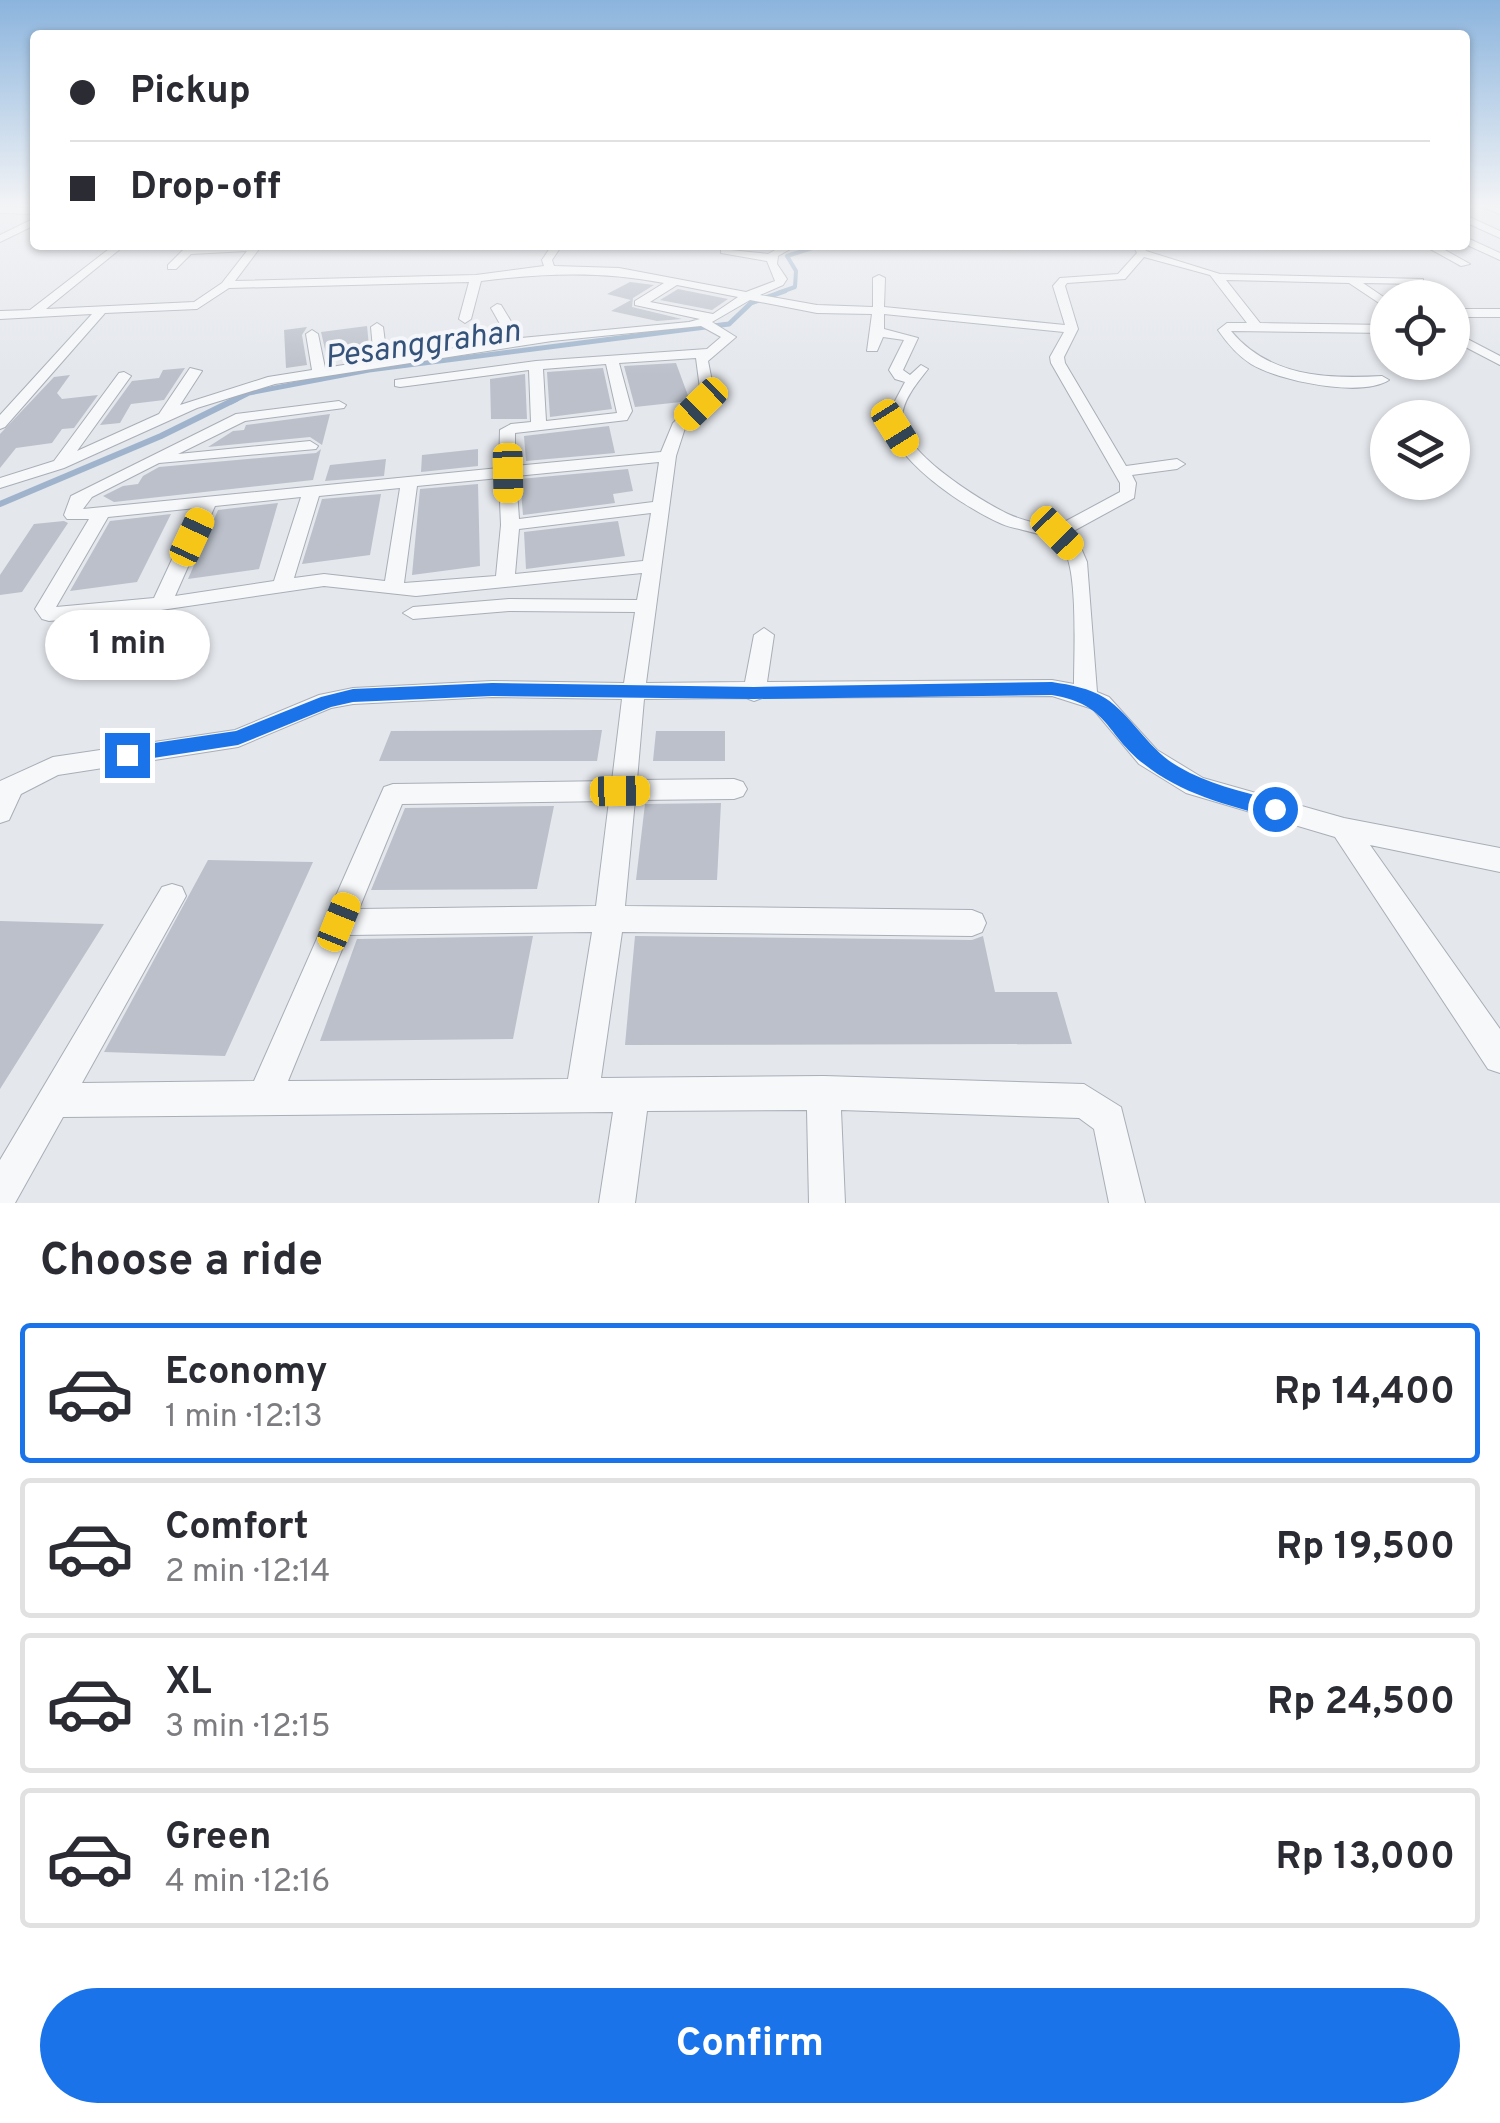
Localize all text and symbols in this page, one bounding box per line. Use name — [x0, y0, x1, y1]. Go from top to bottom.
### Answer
text: Pickup — [130, 68, 251, 117]
text: Drop-off — [130, 164, 281, 213]
map controls — [1370, 280, 1470, 500]
button: locate — [1370, 280, 1470, 380]
water label: Pesanggrahan — [322, 312, 523, 379]
car — [669, 372, 733, 436]
car — [866, 395, 924, 461]
button: layers — [1370, 400, 1470, 500]
car — [492, 443, 524, 503]
car — [1025, 501, 1089, 565]
car — [166, 503, 218, 571]
callout: 1 min — [44, 610, 210, 680]
text: 1 min — [89, 625, 166, 665]
route end — [105, 733, 150, 778]
car — [590, 775, 650, 807]
route start — [1253, 787, 1298, 832]
car — [314, 889, 364, 955]
text: Choose a ride — [40, 1234, 323, 1291]
icon: car — [45, 1348, 135, 1438]
text: Economy — [165, 1349, 327, 1398]
text: Rp 14,400 — [1274, 1369, 1455, 1418]
text: 1 min · 12:13 — [165, 1398, 323, 1438]
icon: car — [45, 1503, 135, 1593]
text: Comfort — [165, 1504, 309, 1553]
text: Rp 19,500 — [1276, 1524, 1455, 1573]
text: 2 min · 12:14 — [165, 1553, 330, 1593]
icon: car — [45, 1658, 135, 1748]
text: XL — [165, 1659, 212, 1708]
text: Rp 24,500 — [1267, 1679, 1455, 1728]
text: 3 min · 12:15 — [165, 1708, 331, 1748]
icon: car — [45, 1813, 135, 1903]
text: Green — [165, 1814, 271, 1863]
text: Rp 13,000 — [1276, 1834, 1455, 1883]
text: 4 min · 12:16 — [165, 1863, 330, 1903]
button: Confirm — [40, 1988, 1460, 2103]

